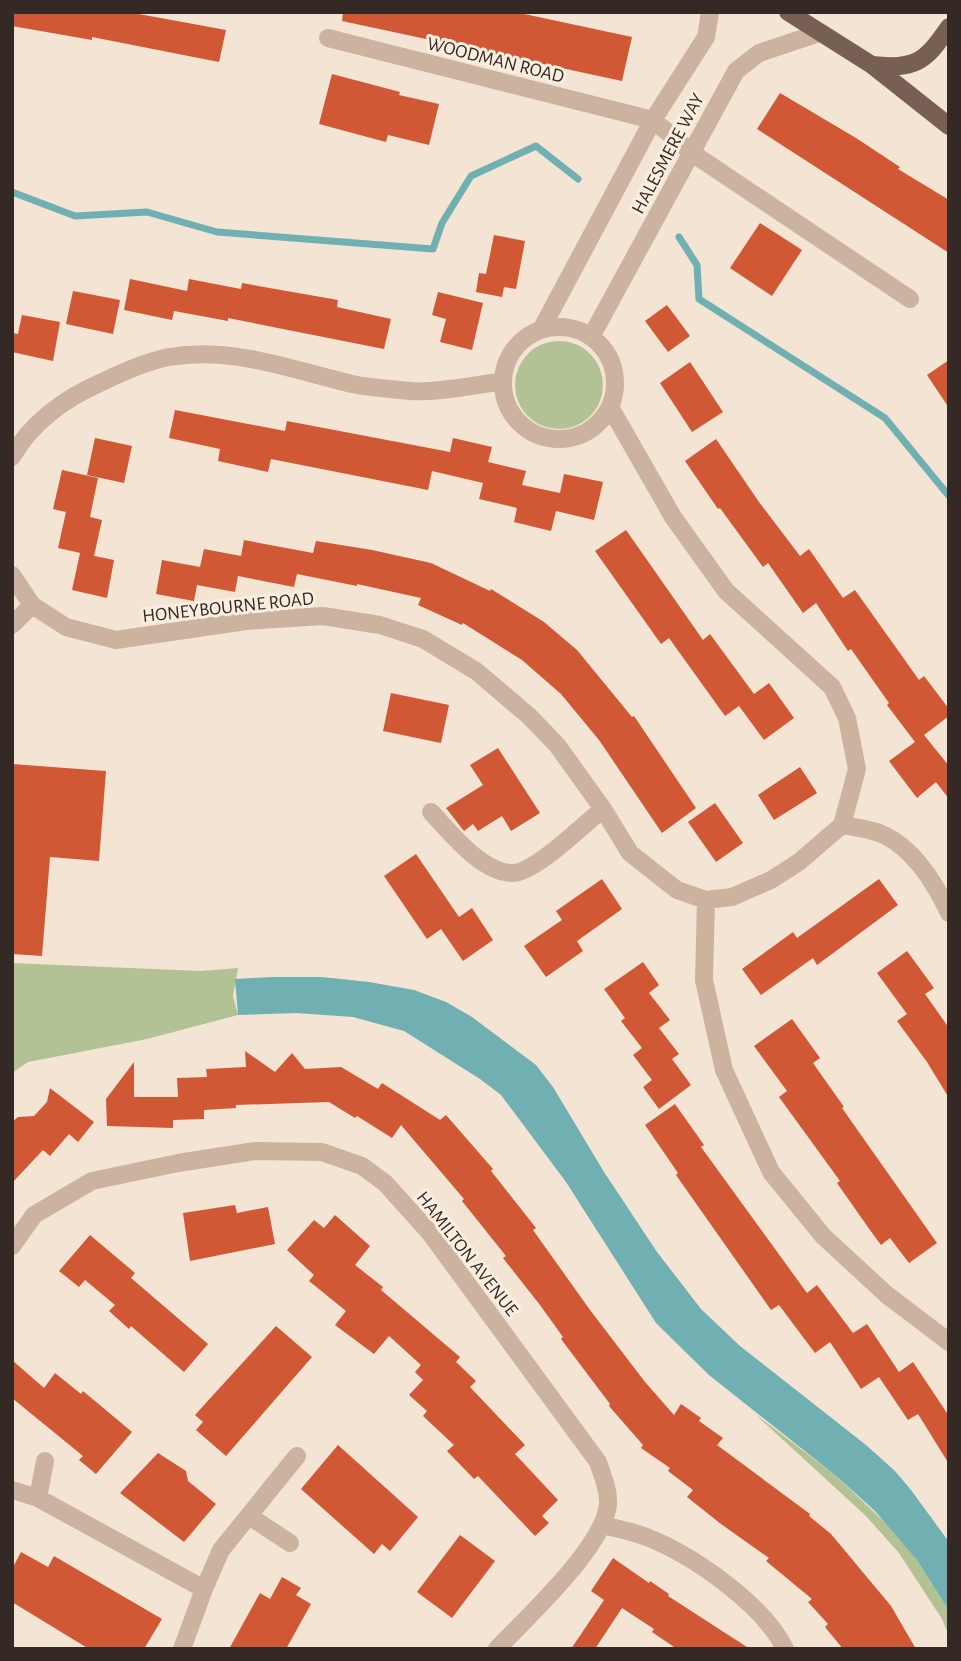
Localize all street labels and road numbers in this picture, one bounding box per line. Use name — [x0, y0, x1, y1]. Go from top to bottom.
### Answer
street label: WOODMAN ROAD — [425, 34, 566, 87]
street label: HALESMERE WAY — [629, 90, 708, 217]
street label: HONEYBOURNE ROAD — [141, 589, 315, 626]
street label: HAMILTON AVENUE — [412, 1188, 521, 1320]

